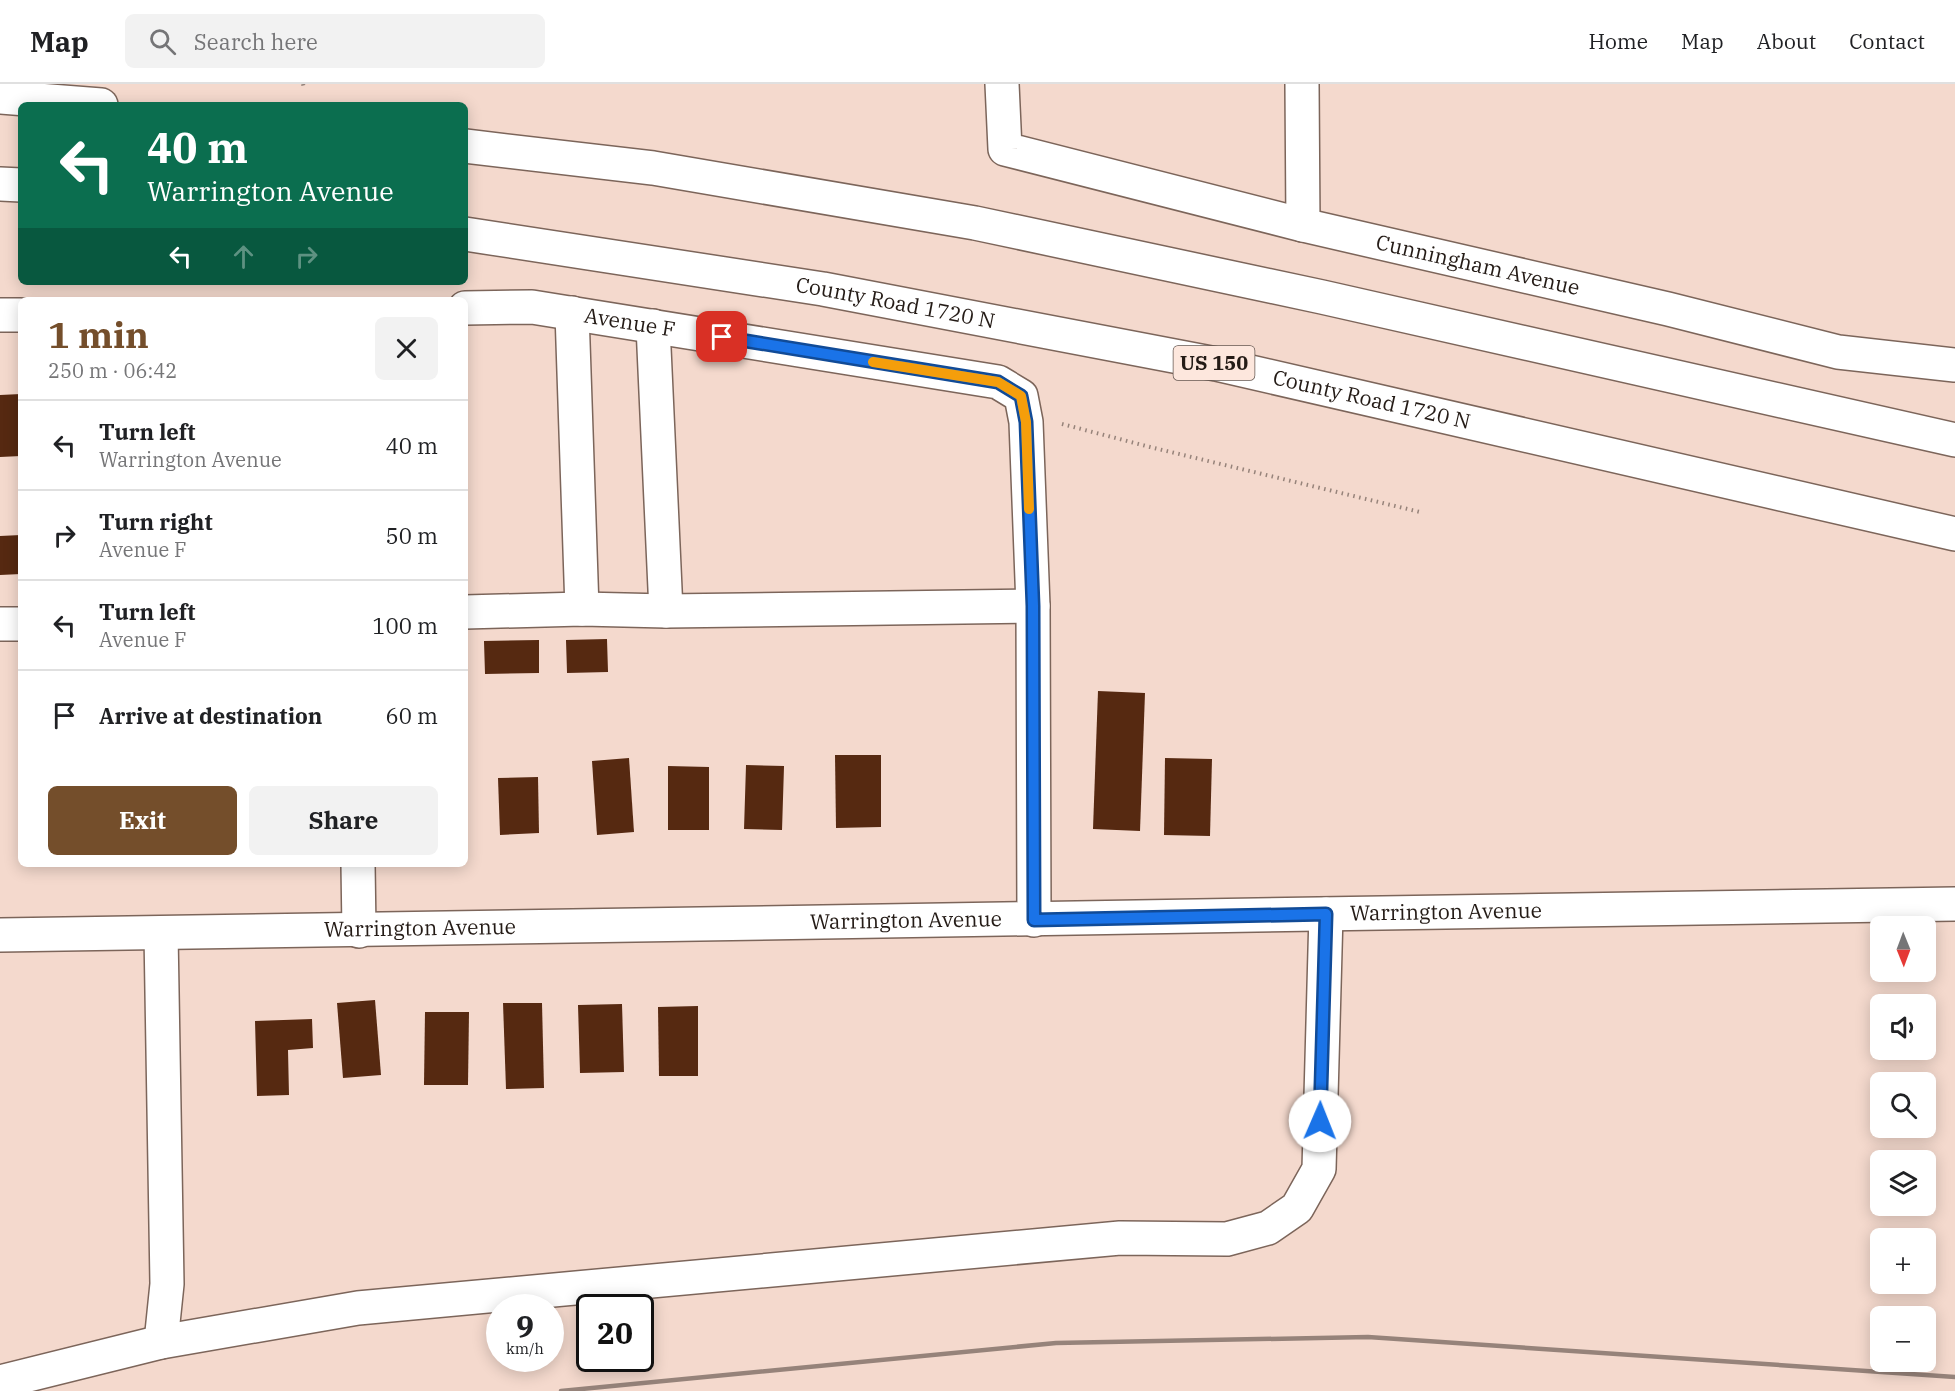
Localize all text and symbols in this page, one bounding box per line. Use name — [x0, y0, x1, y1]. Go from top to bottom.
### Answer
search box — [125, 14, 545, 68]
text: Map — [30, 23, 89, 60]
icon: search — [146, 25, 179, 58]
text: Search here — [194, 27, 318, 56]
text: Home — [1588, 27, 1648, 55]
text: Map — [1681, 27, 1724, 55]
text: About — [1757, 27, 1816, 55]
text: Contact — [1849, 27, 1925, 55]
text: 40 m — [147, 120, 248, 175]
icon: left — [48, 126, 126, 204]
text: Warrington Avenue — [147, 173, 394, 208]
street label: Cunningham Avenue — [1373, 227, 1583, 301]
icon: left — [164, 240, 197, 273]
icon: ahead — [227, 240, 260, 273]
icon: right — [290, 240, 323, 273]
street label: County Road 1720 N — [794, 270, 997, 335]
street label: Avenue F — [582, 301, 677, 343]
text: 1 min — [48, 311, 149, 358]
pin — [696, 311, 747, 362]
button: close — [375, 317, 438, 380]
icon: arrive — [705, 320, 738, 353]
road number: US 150 — [1174, 346, 1254, 380]
text: 250 m · 06:42 — [48, 357, 177, 384]
street label: County Road 1720 N — [1270, 363, 1473, 435]
text: Turn left — [99, 417, 195, 446]
icon: left — [48, 429, 81, 462]
text: 40 m — [386, 431, 438, 460]
text: Warrington Avenue — [99, 446, 282, 473]
text: Turn right — [99, 507, 213, 536]
icon: right — [48, 519, 81, 552]
text: 50 m — [386, 521, 438, 550]
text: Avenue F — [99, 536, 186, 563]
text: Turn left — [99, 597, 195, 626]
icon: left — [48, 609, 81, 642]
text: 100 m — [372, 611, 438, 640]
text: Avenue F — [99, 626, 186, 653]
icon: arrive — [48, 699, 81, 732]
text: Arrive at destination — [99, 701, 322, 730]
text: 60 m — [386, 701, 438, 730]
button: Exit — [48, 786, 237, 855]
button: Share — [249, 786, 438, 855]
street label: Warrington Avenue — [1350, 896, 1542, 927]
street label: Warrington Avenue — [810, 904, 1002, 935]
street label: Warrington Avenue — [324, 912, 516, 943]
north arrow — [1870, 916, 1936, 982]
map controls — [1870, 916, 1936, 1372]
button: sound — [1870, 994, 1936, 1060]
button: search — [1870, 1072, 1936, 1138]
position arrow — [1288, 1089, 1352, 1153]
button: layers — [1870, 1150, 1936, 1216]
button: + — [1870, 1228, 1936, 1294]
speed limit sign: 20 — [576, 1294, 654, 1372]
text: 9 — [516, 1306, 534, 1345]
button: − — [1870, 1306, 1936, 1372]
text: km/h — [506, 1339, 544, 1358]

